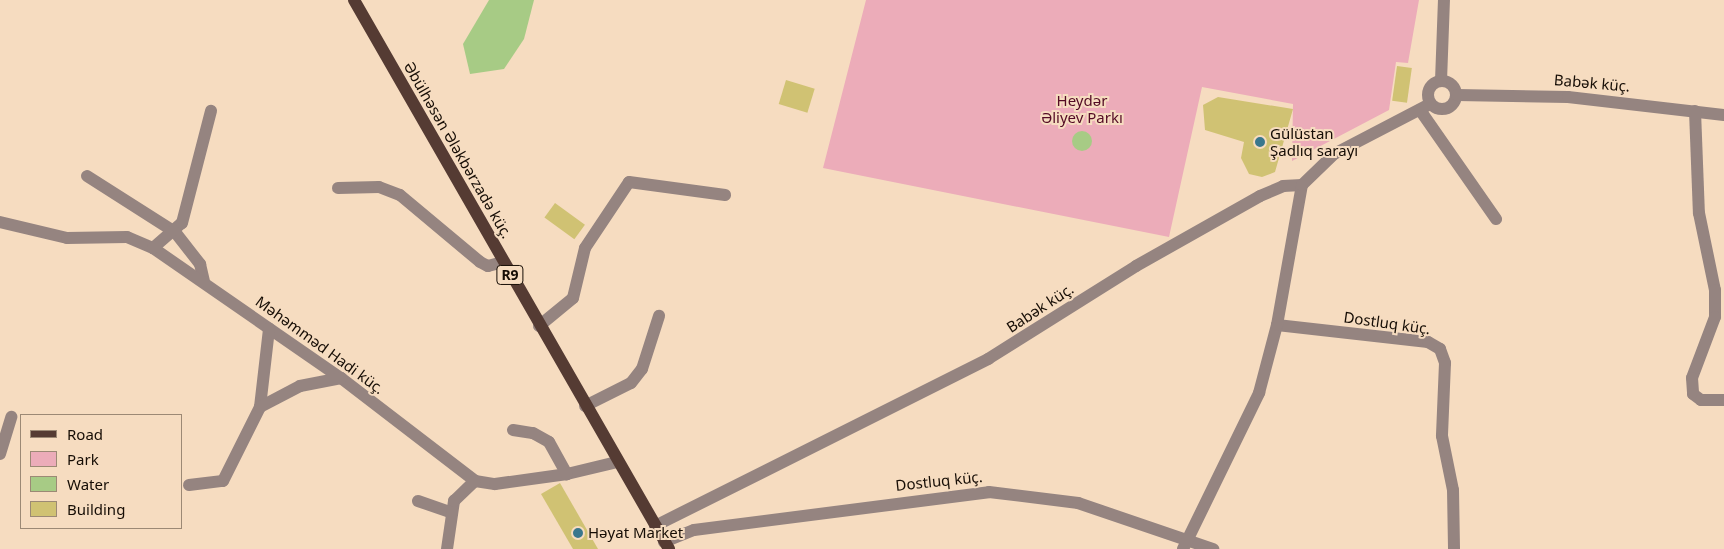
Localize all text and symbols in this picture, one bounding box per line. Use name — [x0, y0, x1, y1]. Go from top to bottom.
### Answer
street label: Əbülhəsən Ələkbərzadə küç. — [400, 59, 516, 241]
street label: Babək küç. — [1553, 71, 1631, 95]
park label: Heydər Əliyev Parkı — [1041, 91, 1123, 126]
place label: Gülüstan Şadlıq sarayı — [1270, 124, 1358, 159]
marker: Gülüstan Şadlıq sarayı — [1254, 136, 1266, 148]
road number: R9 — [496, 264, 524, 286]
street label: Babək küç. — [1003, 280, 1077, 336]
street label: Məhəmməd Hadi küç. — [252, 292, 388, 398]
street label: Dostluq küç. — [1342, 308, 1432, 338]
legend — [20, 414, 182, 529]
text: Road — [67, 424, 103, 444]
text: Park — [67, 449, 99, 469]
street label: Dostluq küç. — [895, 467, 983, 495]
text: Water — [67, 474, 109, 494]
text: Building — [67, 499, 125, 519]
place label: Həyat Market — [588, 524, 683, 542]
marker: Həyat Market — [572, 527, 584, 539]

